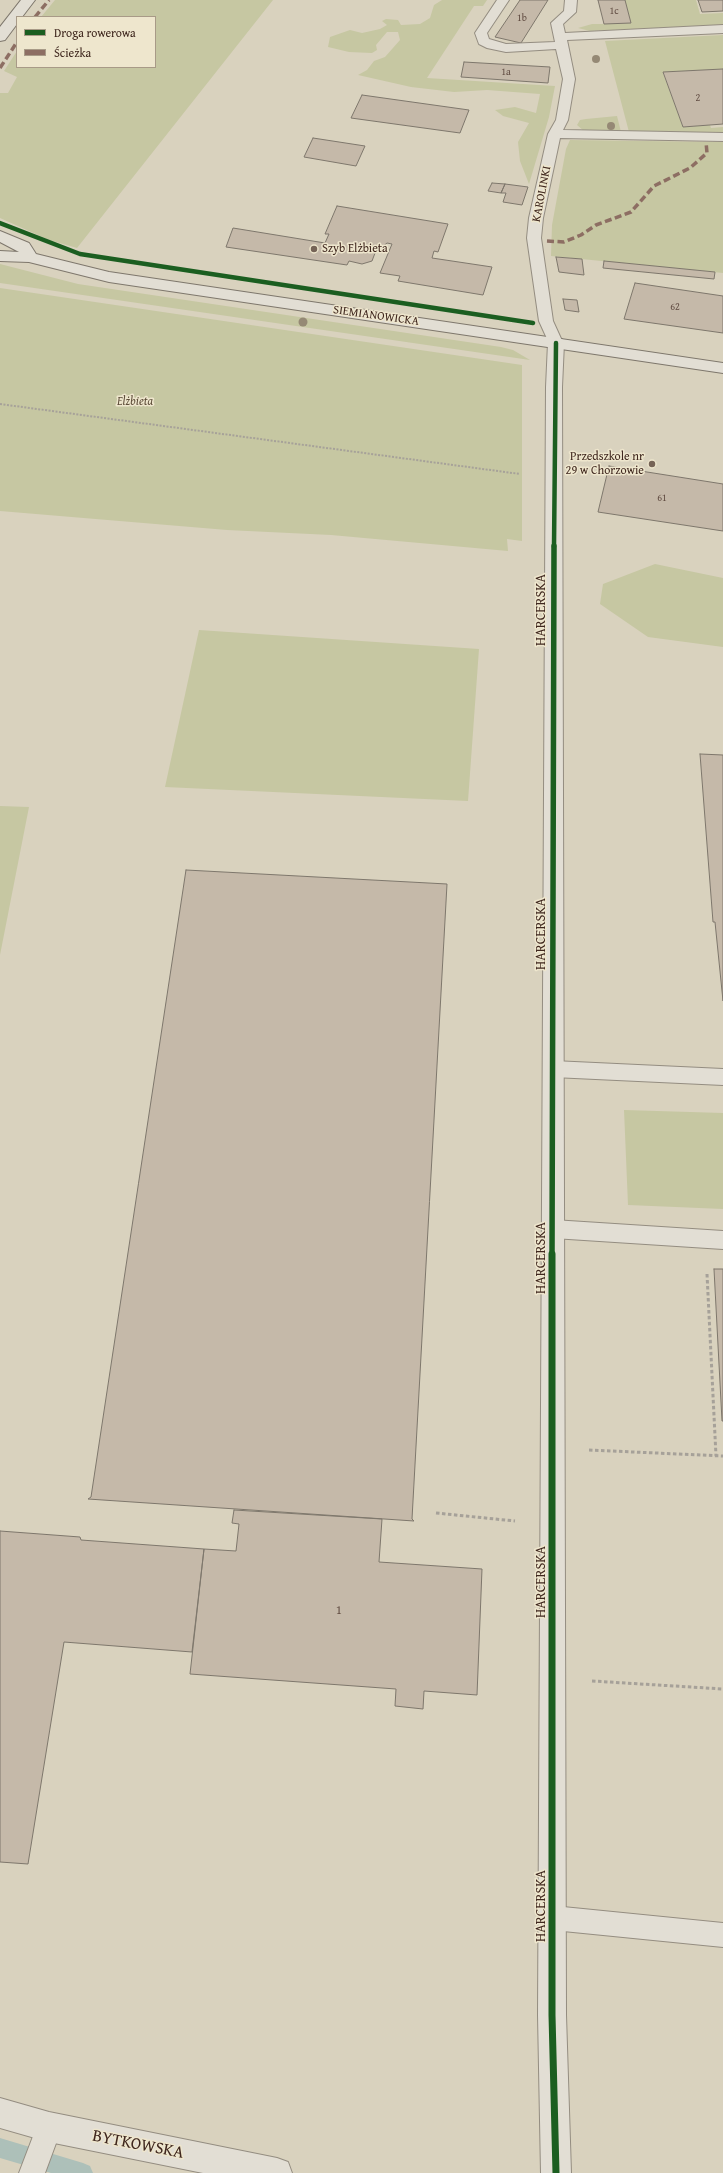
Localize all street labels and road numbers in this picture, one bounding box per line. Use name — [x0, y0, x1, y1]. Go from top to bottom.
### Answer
street label: KAROLINKI — [530, 165, 554, 223]
street label: SIEMIANOWICKA — [332, 303, 420, 329]
street label: HARCERSKA — [533, 574, 549, 646]
street label: HARCERSKA — [533, 898, 549, 970]
street label: HARCERSKA — [533, 1222, 549, 1294]
street label: HARCERSKA — [533, 1546, 549, 1618]
street label: HARCERSKA — [533, 1870, 549, 1942]
street label: BYTKOWSKA — [91, 2126, 185, 2164]

